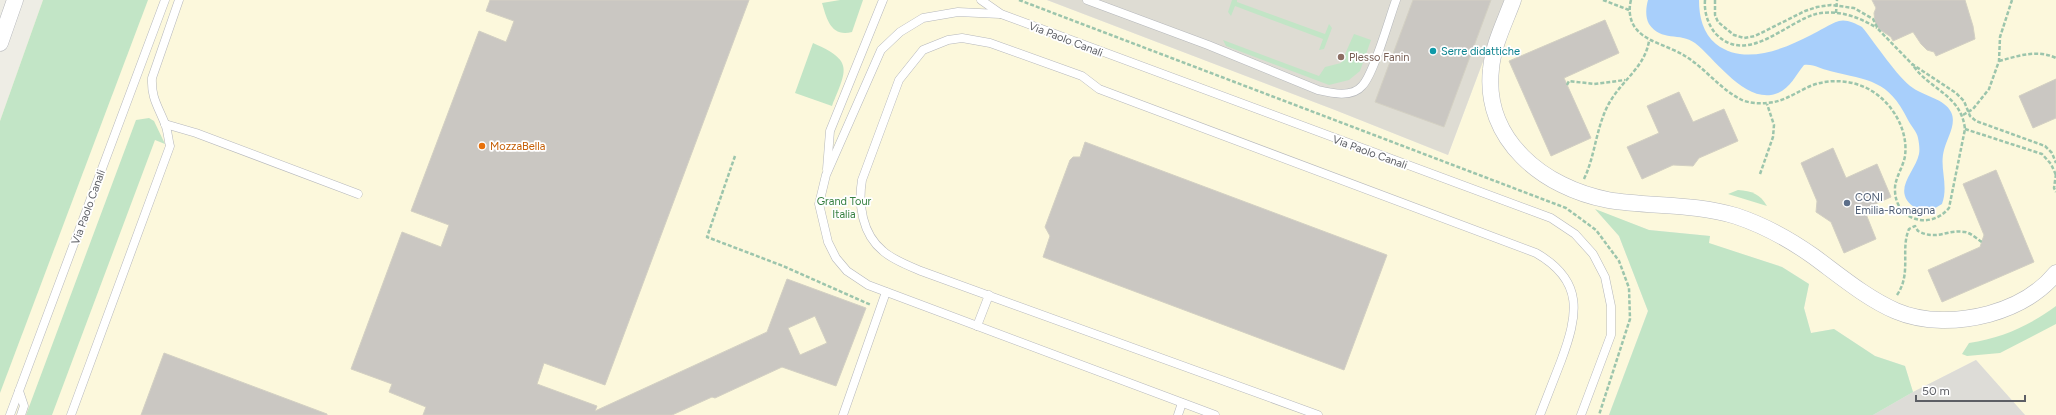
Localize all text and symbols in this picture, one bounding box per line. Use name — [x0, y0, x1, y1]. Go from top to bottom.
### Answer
street label: Via Paolo Canali — [1027, 19, 1105, 60]
place label: Serre didattiche — [1441, 45, 1520, 58]
marker: Serre didattiche — [1428, 46, 1438, 56]
place label: Plesso Fanin — [1349, 51, 1410, 64]
marker: Plesso Fanin — [1336, 52, 1346, 62]
street label: Via Paolo Canali — [1331, 133, 1409, 172]
place label: MozzaBella — [490, 140, 545, 153]
marker: MozzaBella — [477, 141, 487, 151]
street label: Via Paolo Canali — [69, 168, 108, 246]
place label: CONI Emilia-Romagna — [1855, 191, 1935, 217]
park label: Grand Tour Italia — [817, 195, 872, 221]
marker: CONI Emilia-Romagna — [1842, 198, 1852, 208]
scale bar — [1916, 377, 2025, 403]
text: 50 m — [1922, 384, 1950, 398]

